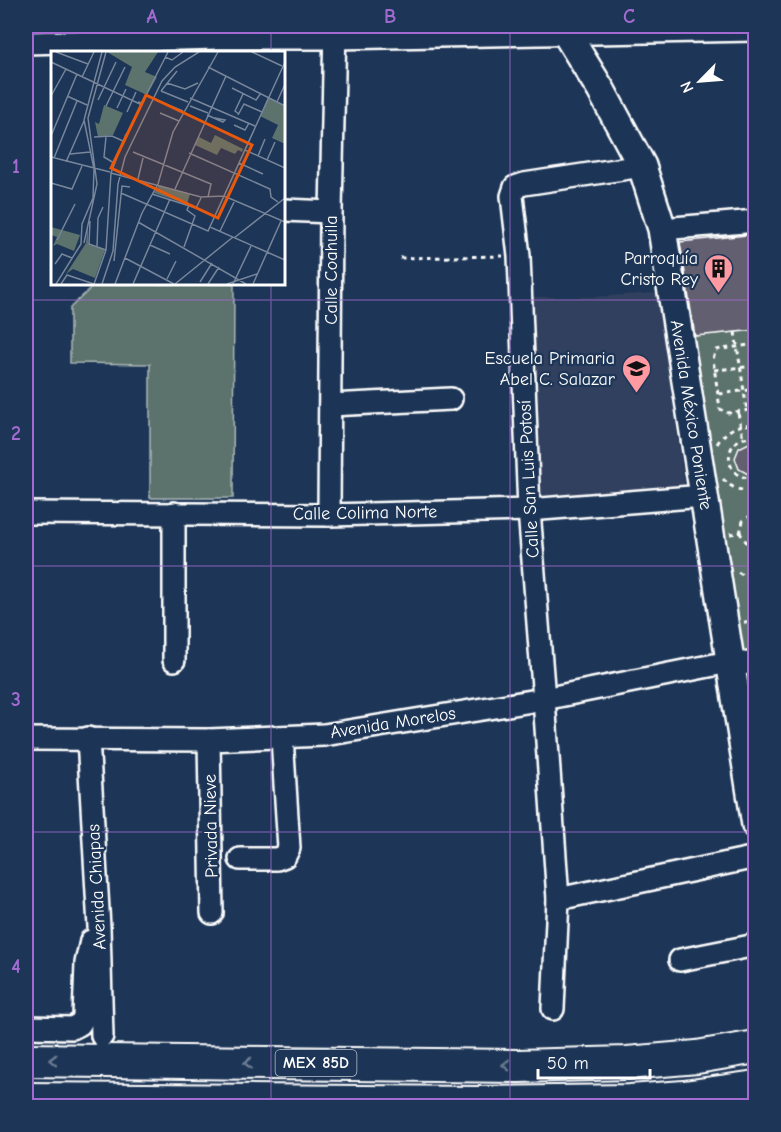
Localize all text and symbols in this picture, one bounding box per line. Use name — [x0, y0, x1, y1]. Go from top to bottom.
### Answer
text: A — [146, 5, 158, 28]
text: B — [384, 5, 396, 28]
text: C — [623, 5, 635, 28]
inset map — [51, 51, 285, 285]
north arrow — [670, 51, 730, 111]
text: N — [677, 78, 698, 95]
text: 1 — [12, 155, 20, 178]
street label: Calle Coahuila — [321, 215, 342, 325]
place label: Parroquía Cristo Rey — [620, 248, 699, 290]
building icon: Parroquía Cristo Rey — [703, 252, 735, 294]
street label: Avenida México Poniente — [666, 319, 716, 511]
place label: Escuela Primaria Abel C. Salazar — [485, 348, 616, 390]
school or university icon: Escuela Primaria Abel C. Salazar — [620, 352, 652, 394]
street label: Calle San Luis Potosí — [514, 399, 544, 559]
text: 2 — [11, 422, 21, 445]
street label: Calle Colima Norte — [293, 501, 437, 525]
text: 3 — [11, 688, 21, 711]
street label: Avenida Morelos — [329, 703, 457, 743]
street label: Privada Nieve — [200, 774, 222, 878]
street label: Avenida Chiapas — [83, 824, 111, 950]
text: 4 — [11, 955, 21, 978]
scale bar — [538, 1042, 650, 1080]
road number: MEX 85D — [276, 1050, 356, 1076]
text: 50 m — [547, 1053, 589, 1074]
one-way arrow — [48, 1054, 57, 1066]
one-way arrow — [243, 1057, 252, 1069]
one-way arrow — [501, 1059, 510, 1072]

